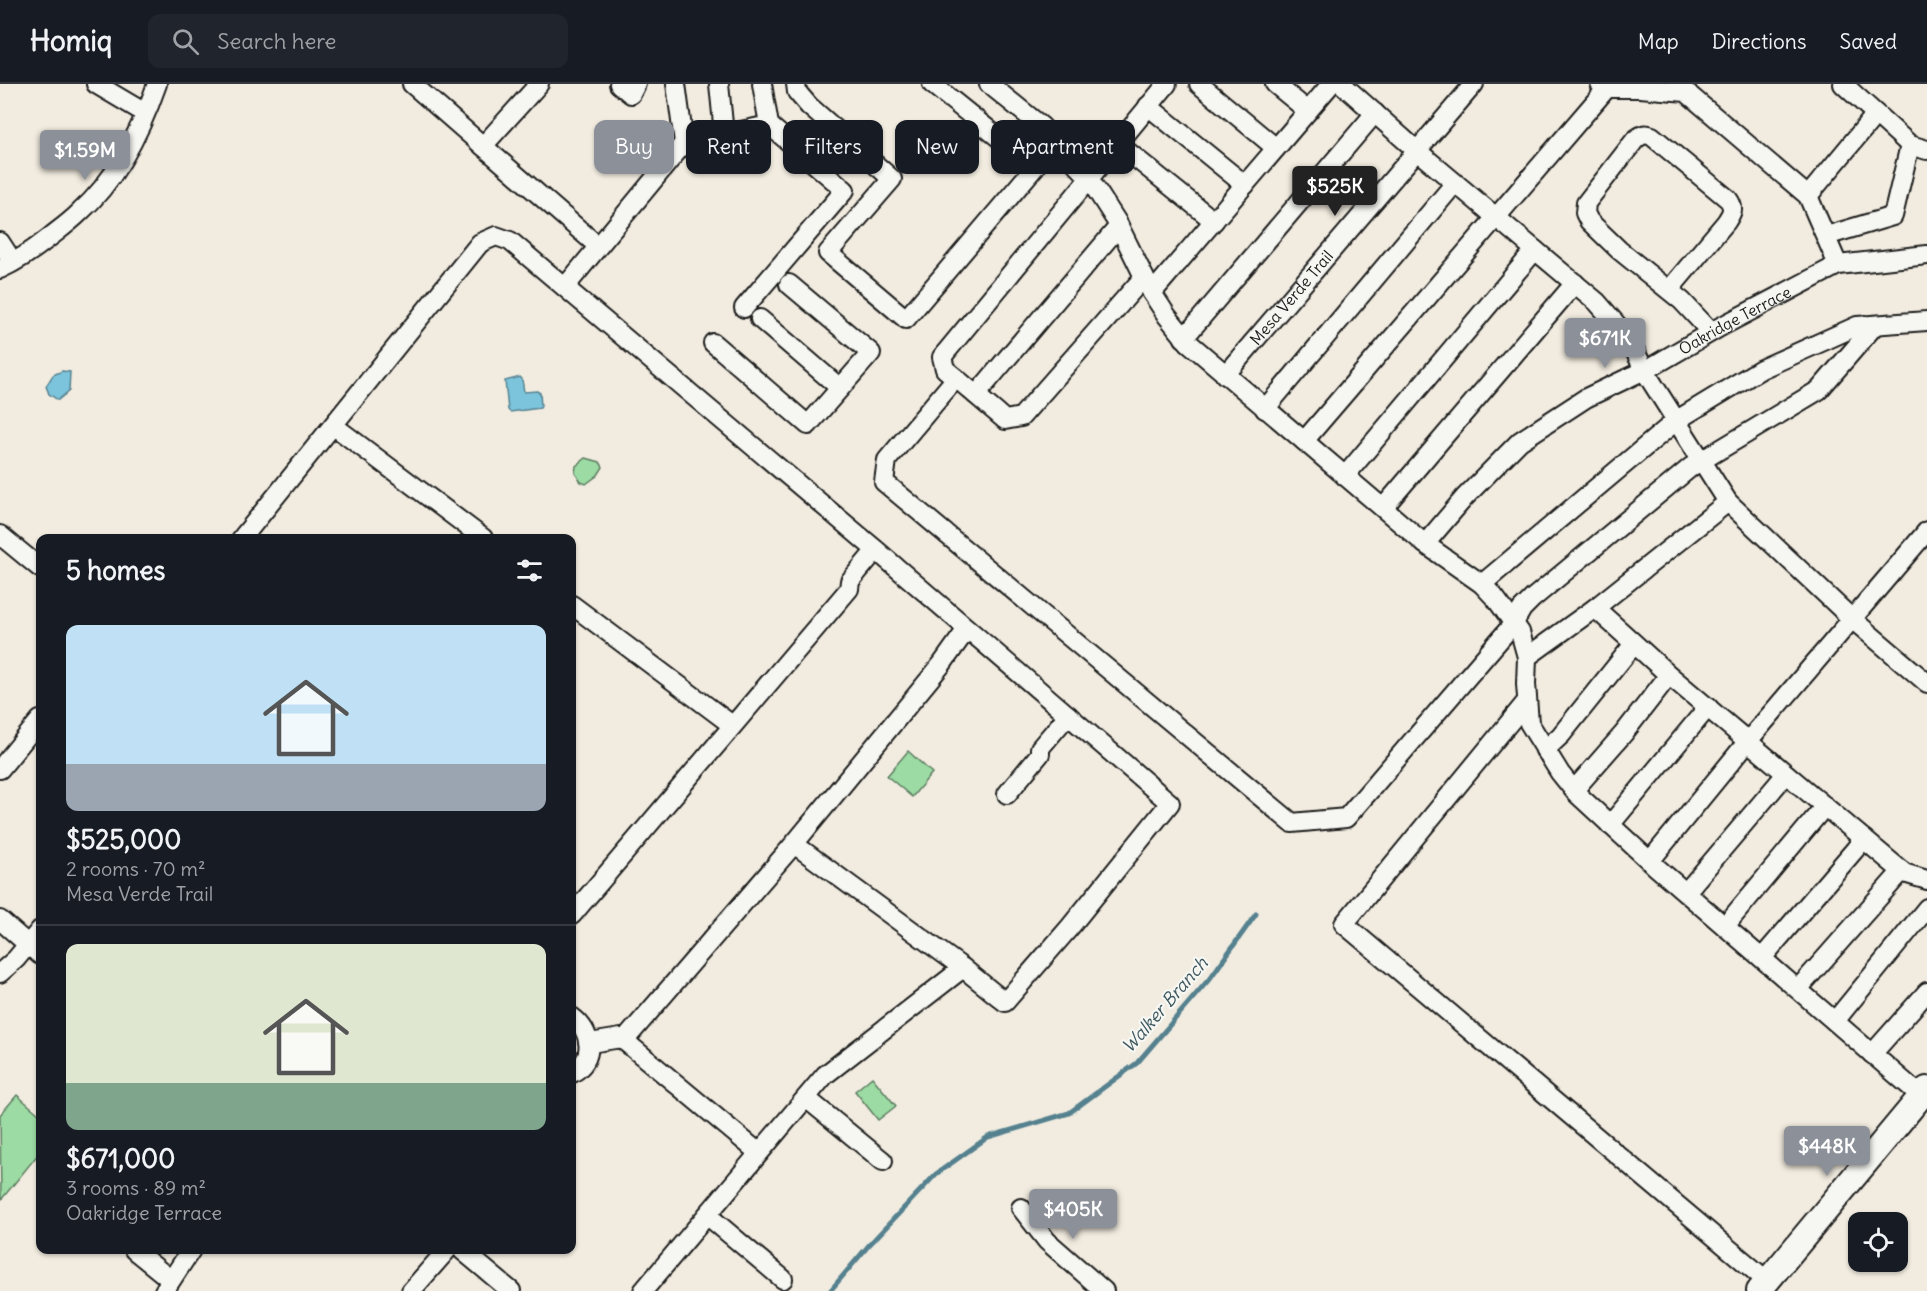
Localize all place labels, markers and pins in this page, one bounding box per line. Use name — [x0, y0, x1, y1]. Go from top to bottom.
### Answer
pin: $1.59M — [36, 130, 134, 181]
pin: $525K — [1293, 166, 1377, 217]
pin: $671K — [1563, 318, 1647, 369]
pin: $448K — [1785, 1126, 1869, 1177]
pin: $405K — [1031, 1189, 1115, 1240]

